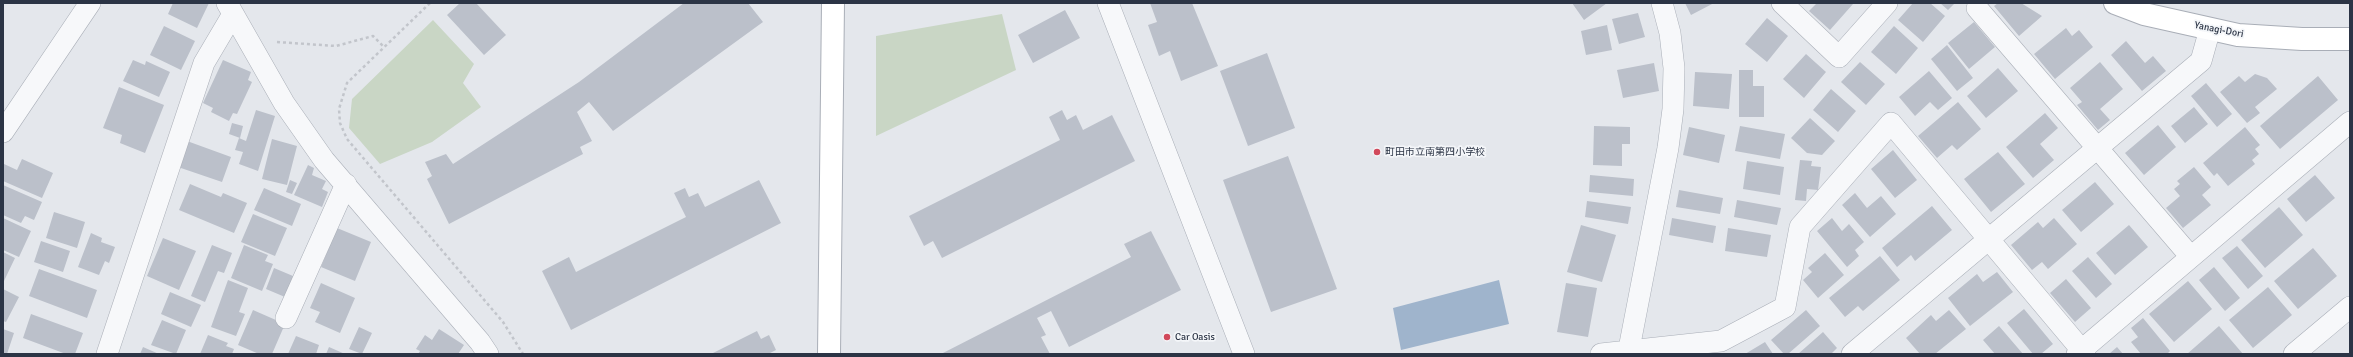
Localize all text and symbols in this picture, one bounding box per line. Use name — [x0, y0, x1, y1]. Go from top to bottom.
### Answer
street label: Yanagi-Dori — [2193, 19, 2245, 41]
place label: 町田市立南第四小学校 — [1385, 146, 1485, 158]
marker: 町田市立南第四小学校 — [1372, 147, 1382, 157]
place label: Car Oasis — [1175, 331, 1215, 343]
marker: Car Oasis — [1162, 332, 1172, 342]

